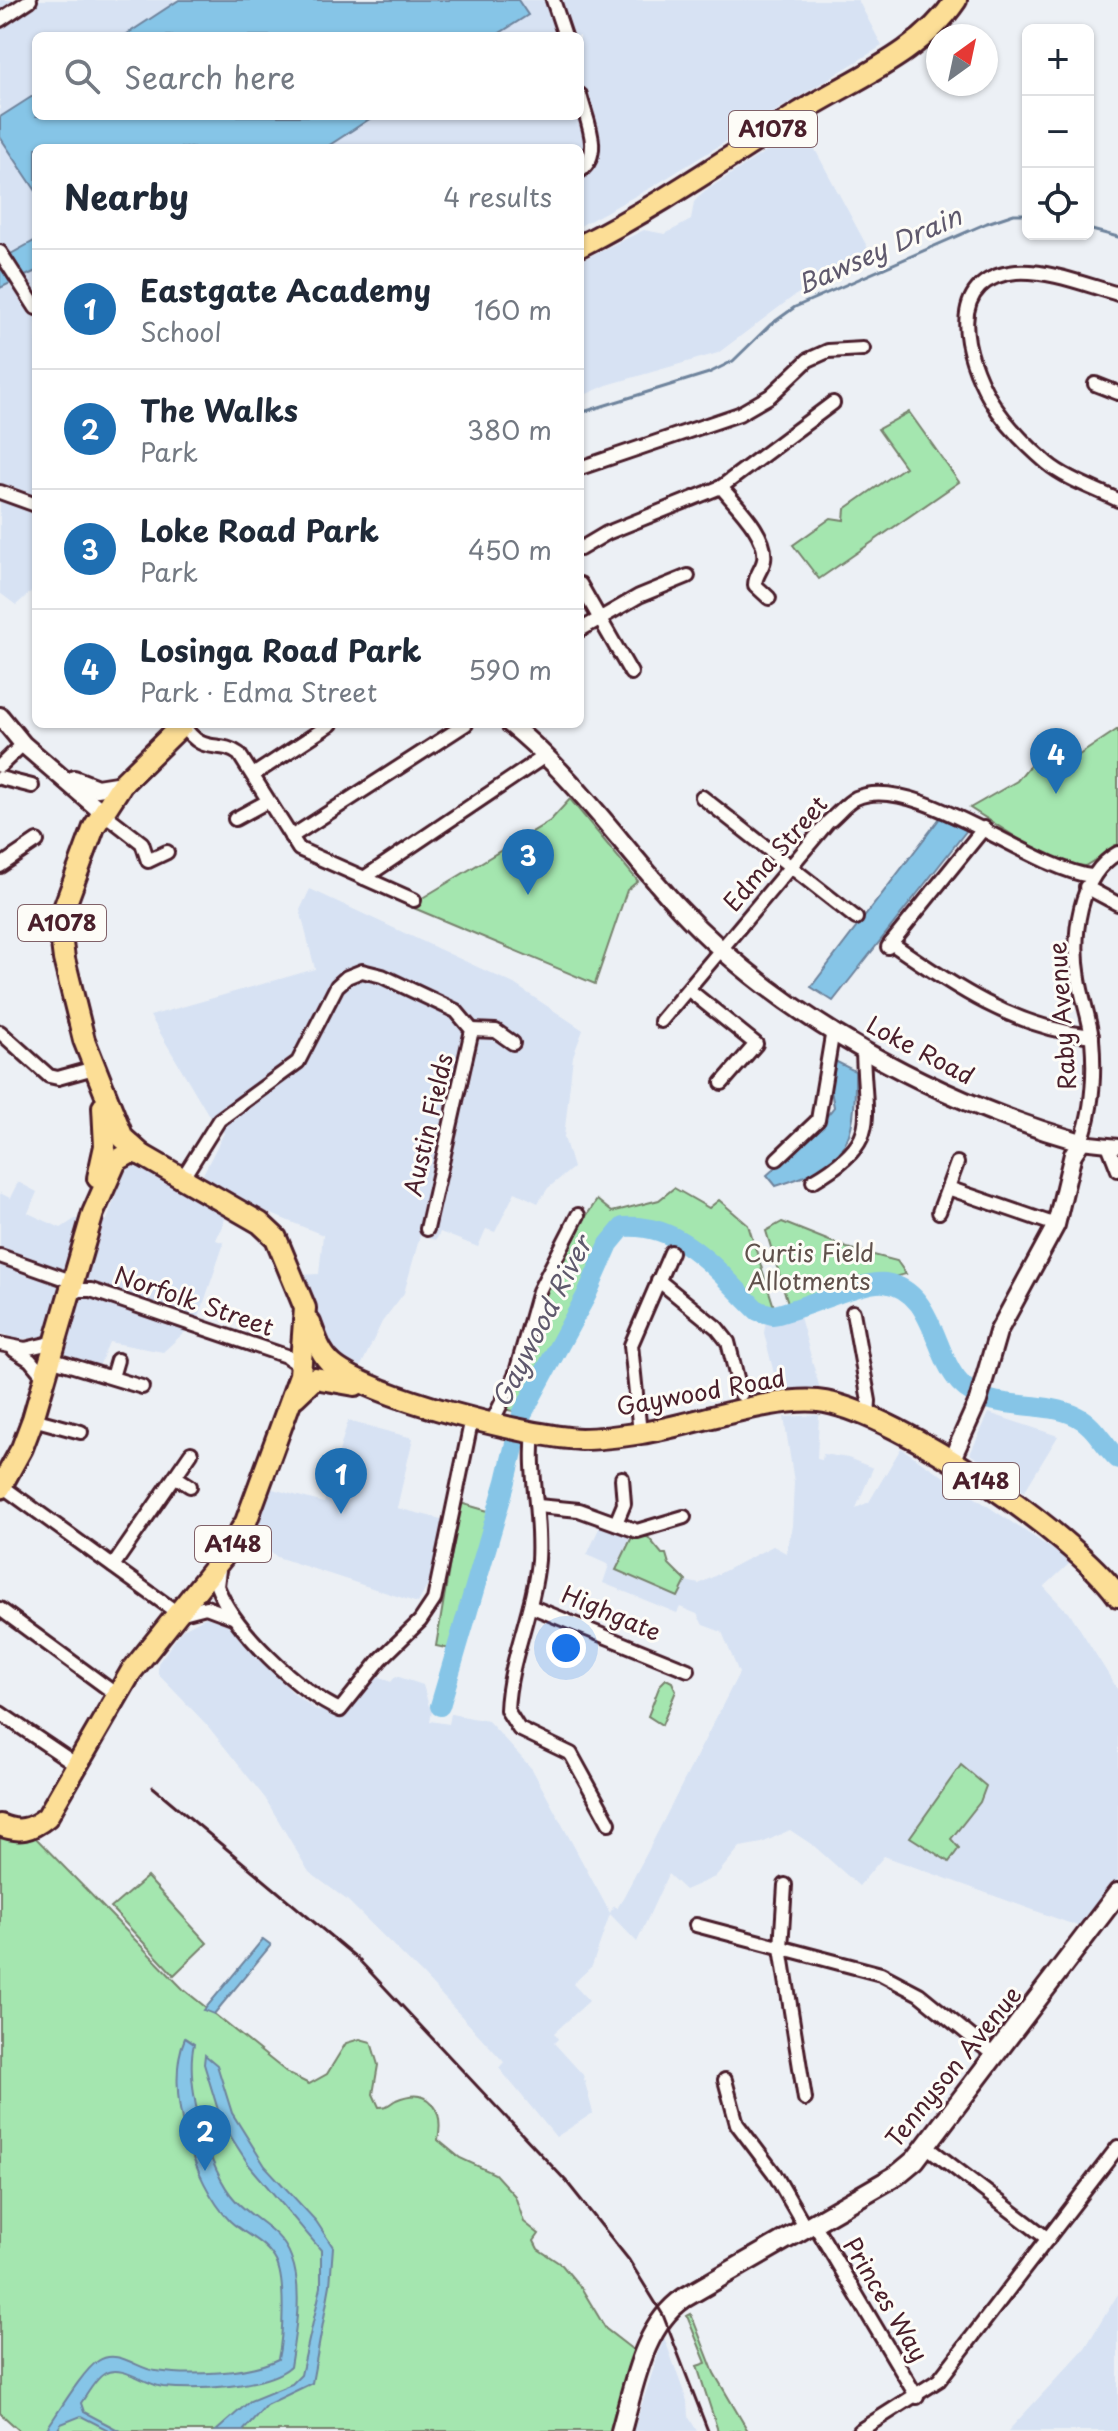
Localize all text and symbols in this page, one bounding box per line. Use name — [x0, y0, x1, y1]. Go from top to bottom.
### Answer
north arrow — [926, 24, 998, 96]
map controls — [1022, 24, 1094, 240]
button: + — [1022, 24, 1094, 96]
search box — [32, 32, 584, 120]
icon: search — [60, 54, 104, 98]
text: Search here — [124, 54, 296, 99]
button: − — [1022, 96, 1094, 168]
road number: A1078 — [729, 111, 817, 147]
button: locate — [1022, 168, 1094, 240]
text: Nearby — [64, 170, 189, 222]
text: 4 results — [443, 177, 552, 216]
water label: Bawsey Drain — [790, 196, 968, 303]
text: Eastgate Academy — [140, 267, 431, 312]
text: 1 — [84, 290, 96, 329]
text: 160 m — [474, 290, 552, 329]
text: School — [140, 312, 222, 351]
text: The Walks — [140, 387, 298, 432]
text: 2 — [81, 410, 99, 449]
text: 380 m — [467, 410, 552, 449]
text: Park — [140, 432, 198, 471]
text: Loke Road Park — [140, 507, 379, 552]
text: 3 — [81, 530, 99, 569]
text: 450 m — [468, 530, 552, 569]
text: Park — [140, 552, 198, 591]
text: Losinga Road Park — [140, 627, 422, 672]
text: 4 — [81, 650, 99, 689]
text: 590 m — [468, 650, 552, 689]
text: Park · Edma Street — [140, 672, 377, 711]
pin: 4 — [1030, 728, 1082, 794]
street label: Edma Street — [714, 787, 835, 919]
pin: 3 — [502, 829, 554, 895]
road number: A1078 — [18, 905, 106, 941]
street label: Raby Avenue — [1038, 941, 1084, 1092]
street label: Loke Road — [861, 1006, 981, 1093]
street label: Austin Fields — [393, 1050, 461, 1199]
water label: Gaywood River — [481, 1226, 602, 1414]
park label: Curtis Field Allotments — [744, 1234, 874, 1298]
street label: Norfolk Street — [110, 1256, 279, 1344]
street label: Gaywood Road — [613, 1358, 788, 1424]
pin: 1 — [315, 1448, 367, 1514]
road number: A148 — [943, 1463, 1019, 1499]
road number: A148 — [195, 1526, 271, 1562]
street label: Highgate — [557, 1575, 667, 1649]
your location — [546, 1628, 586, 1668]
street label: Tennyson Avenue — [876, 1977, 1029, 2154]
pin: 2 — [179, 2105, 231, 2171]
street label: Princes Way — [835, 2230, 938, 2368]

